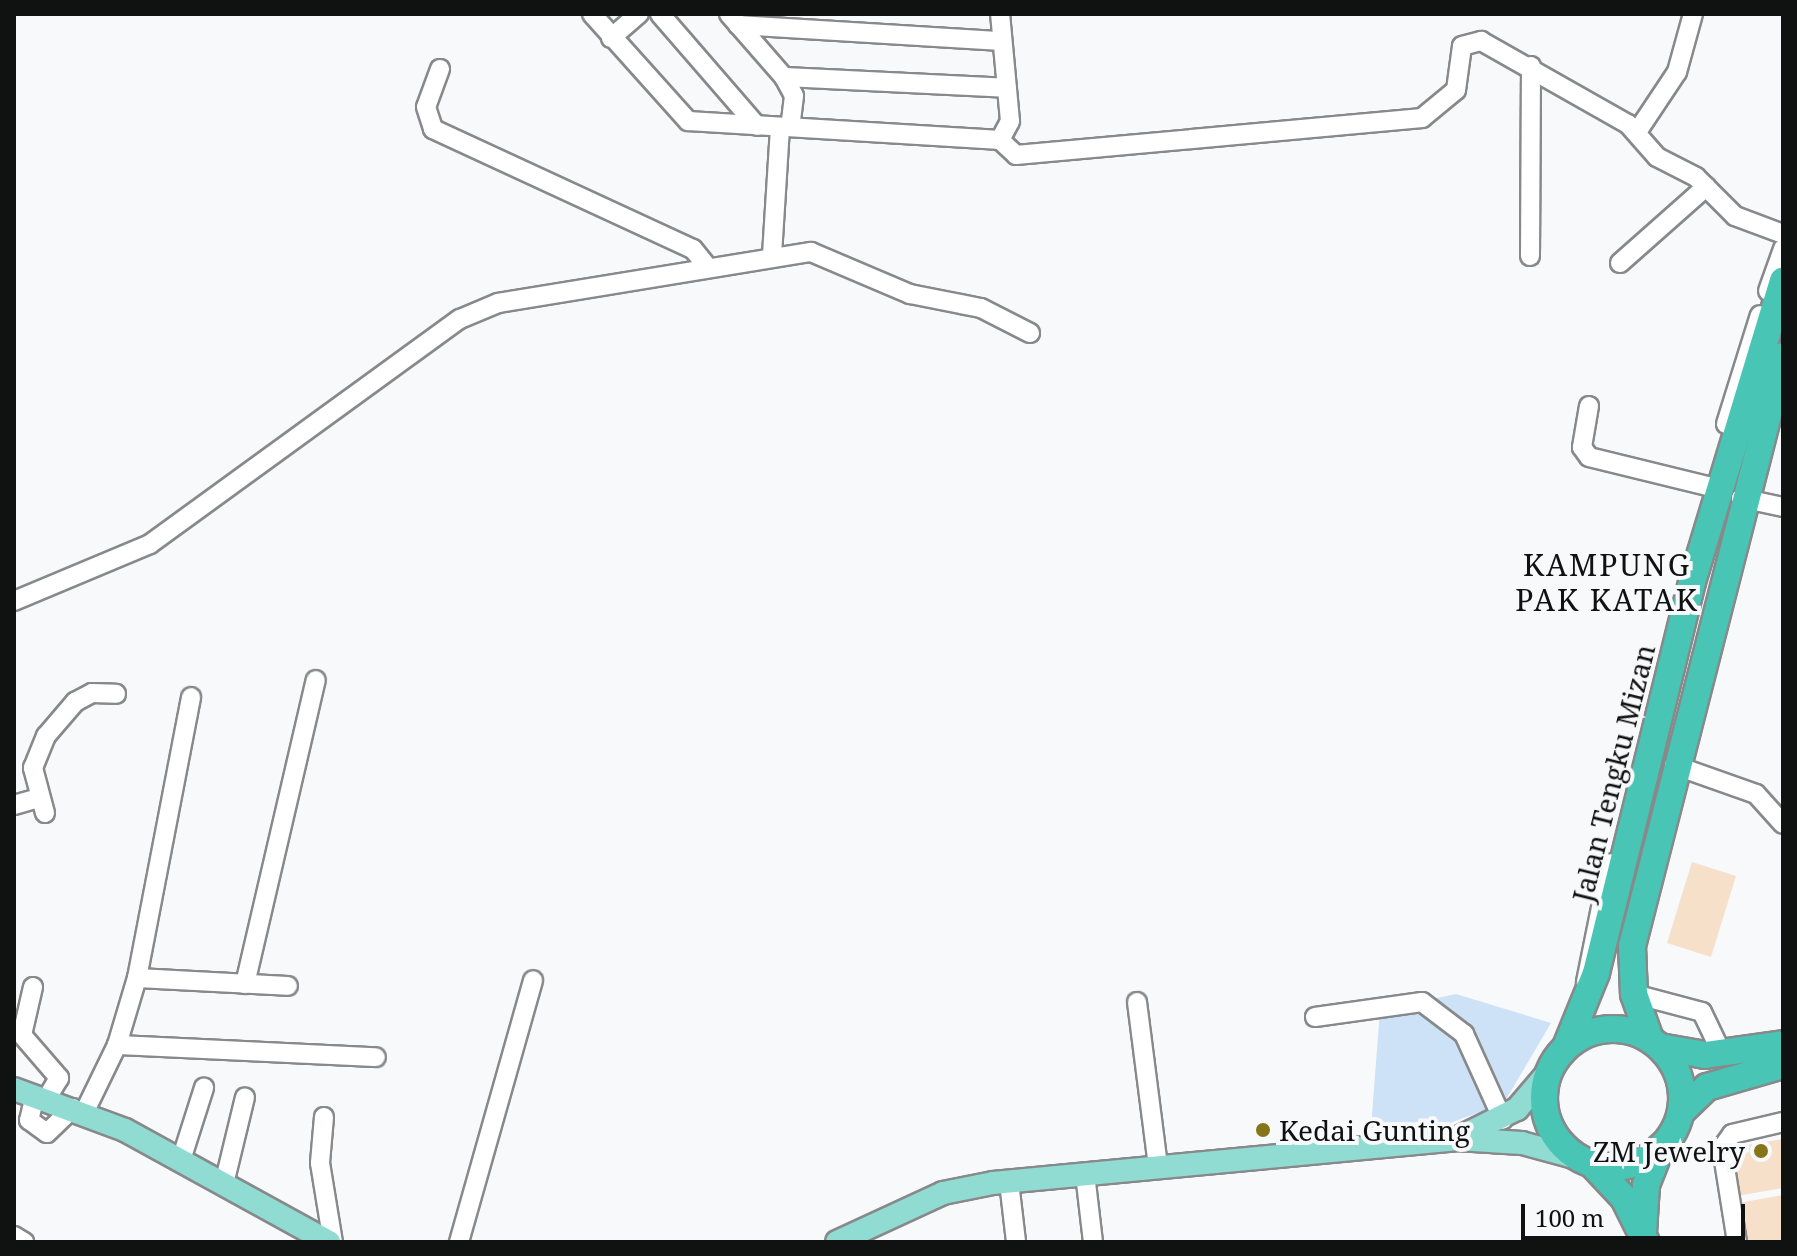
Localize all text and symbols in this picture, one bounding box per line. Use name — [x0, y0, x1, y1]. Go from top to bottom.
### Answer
district label: KAMPUNG PAK KATAK — [1515, 547, 1699, 618]
street label: Jalan Tengku Mizan — [1565, 641, 1661, 905]
place label: Kedai Gunting — [1279, 1113, 1470, 1147]
marker: Kedai Gunting — [1254, 1121, 1272, 1139]
place label: ZM Jewelry — [1593, 1134, 1745, 1168]
marker: ZM Jewelry — [1752, 1142, 1770, 1160]
scale bar — [1525, 1188, 1749, 1238]
text: 100 m — [1535, 1201, 1604, 1234]

